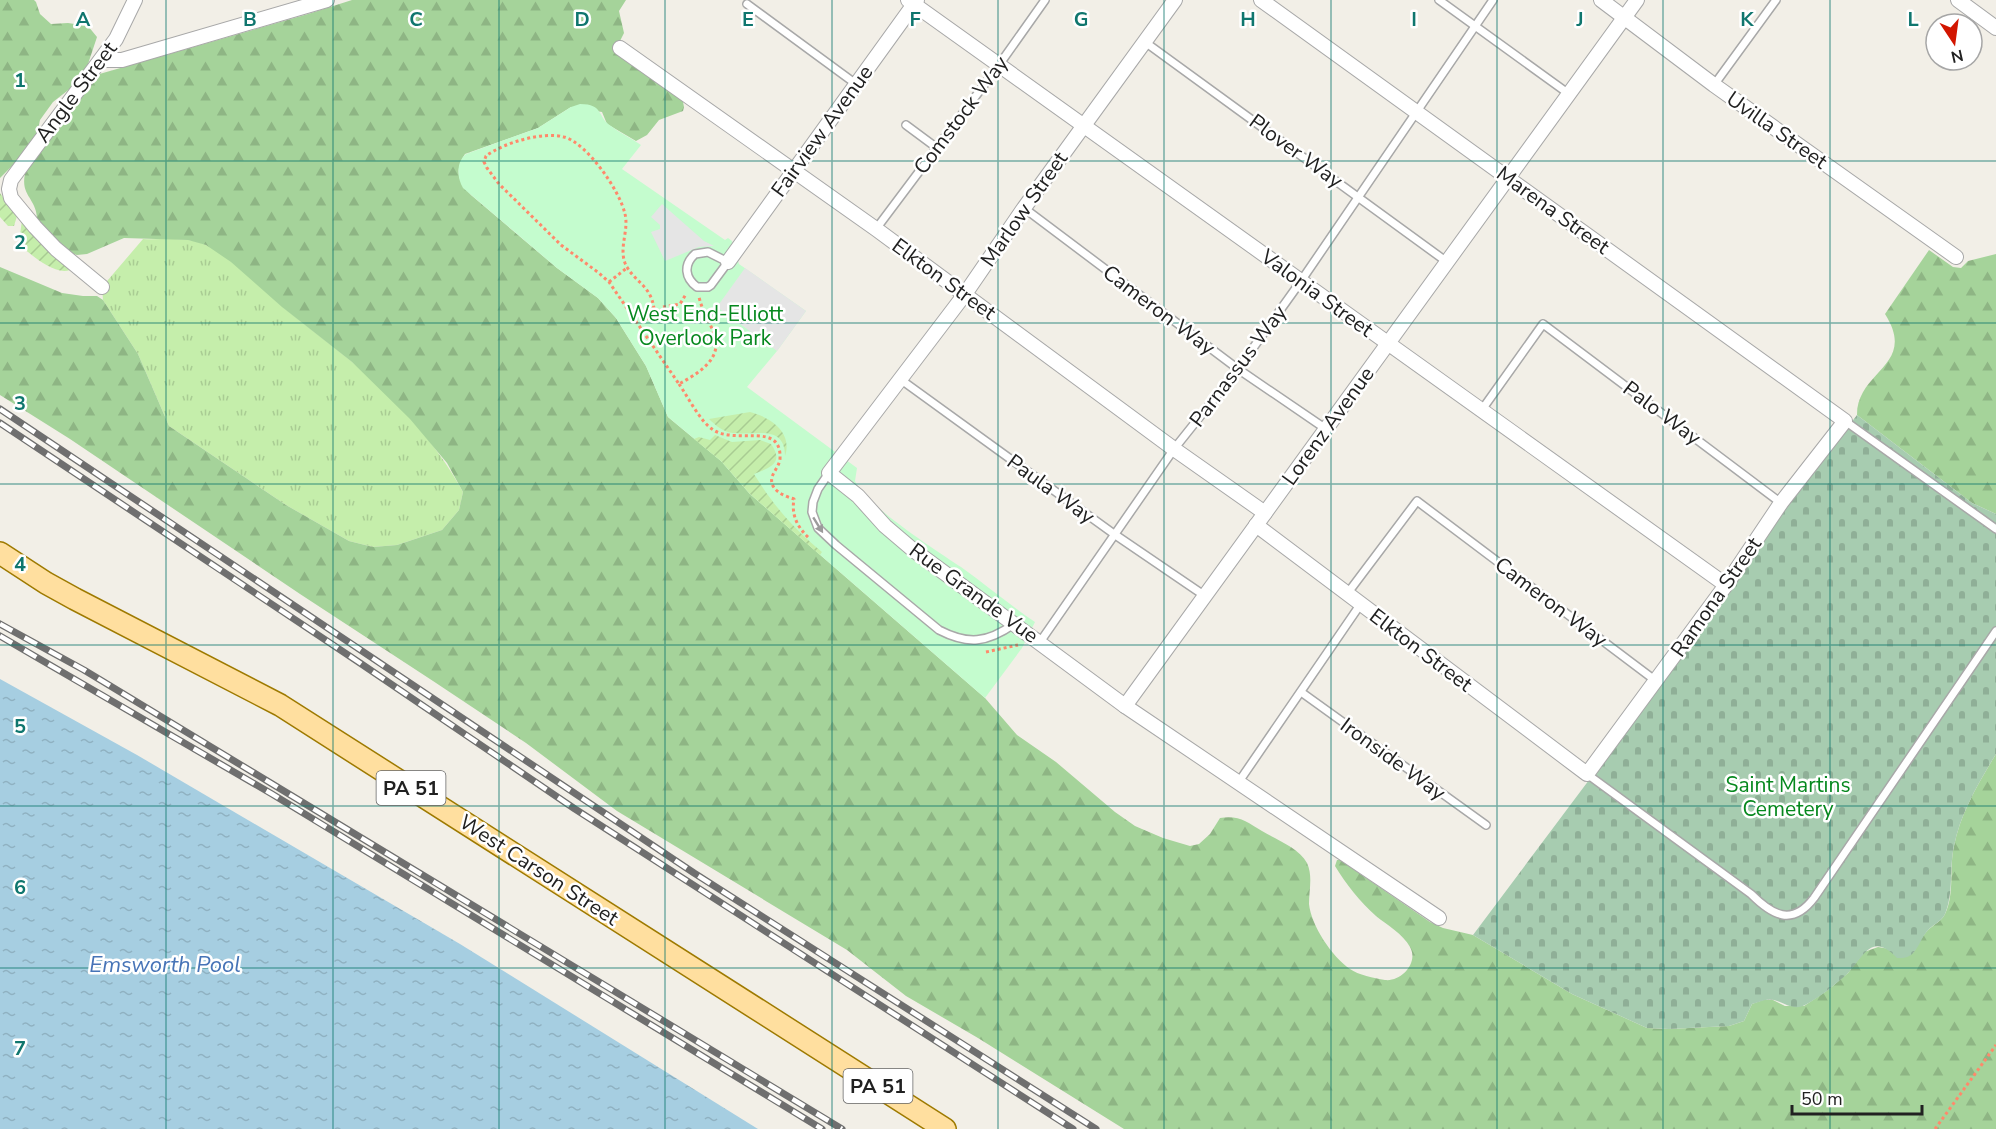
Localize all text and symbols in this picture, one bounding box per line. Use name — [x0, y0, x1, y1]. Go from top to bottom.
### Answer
text: A — [76, 6, 91, 33]
text: B — [243, 6, 257, 33]
text: C — [409, 6, 423, 33]
text: D — [574, 6, 590, 33]
text: E — [742, 6, 754, 33]
text: F — [909, 6, 921, 33]
text: G — [1074, 6, 1088, 33]
text: H — [1240, 6, 1256, 33]
text: I — [1411, 6, 1417, 33]
text: J — [1575, 6, 1584, 33]
text: K — [1740, 6, 1754, 33]
text: L — [1907, 6, 1919, 33]
north arrow — [1924, 12, 1984, 72]
street label: Angle Street — [29, 35, 124, 148]
text: N — [1949, 44, 1965, 68]
street label: Comstock Way — [907, 50, 1015, 180]
street label: Fairview Avenue — [765, 59, 879, 203]
text: 1 — [14, 67, 26, 94]
street label: Uvilla Street — [1721, 85, 1834, 175]
street label: Plover Way — [1244, 108, 1349, 195]
street label: Marlow Street — [974, 145, 1074, 272]
street label: Marena Street — [1491, 159, 1616, 261]
text: 2 — [14, 229, 26, 256]
street label: Elkton Street — [886, 232, 1002, 327]
street label: Valonia Street — [1254, 242, 1379, 344]
street label: Cameron Way — [1097, 258, 1221, 362]
street label: Parnassus Way — [1183, 299, 1293, 433]
park label: West End-Elliott Overlook Park — [627, 300, 784, 352]
street label: Lorenz Avenue — [1276, 361, 1380, 491]
street label: Palo Way — [1617, 374, 1707, 452]
text: 3 — [14, 390, 26, 417]
street label: Paula Way — [1001, 448, 1101, 530]
one-way arrow — [813, 517, 824, 533]
street label: Ramona Street — [1664, 531, 1768, 663]
street label: Rue Grande Vue — [904, 537, 1044, 649]
street label: Cameron Way — [1489, 550, 1613, 654]
text: 4 — [14, 551, 26, 578]
street label: Elkton Street — [1364, 602, 1479, 698]
street label: Ironside Way — [1335, 711, 1452, 807]
text: 5 — [14, 713, 26, 740]
road number: PA 51 — [376, 771, 446, 805]
park label: Saint Martins Cemetery — [1725, 771, 1851, 823]
street label: West Carson Street — [454, 808, 625, 932]
text: 6 — [14, 874, 26, 901]
water label: Emsworth Pool — [89, 950, 241, 980]
text: 7 — [14, 1035, 26, 1062]
road number: PA 51 — [844, 1069, 912, 1103]
scale bar — [1792, 1078, 1922, 1116]
text: 50 m — [1801, 1087, 1843, 1111]

